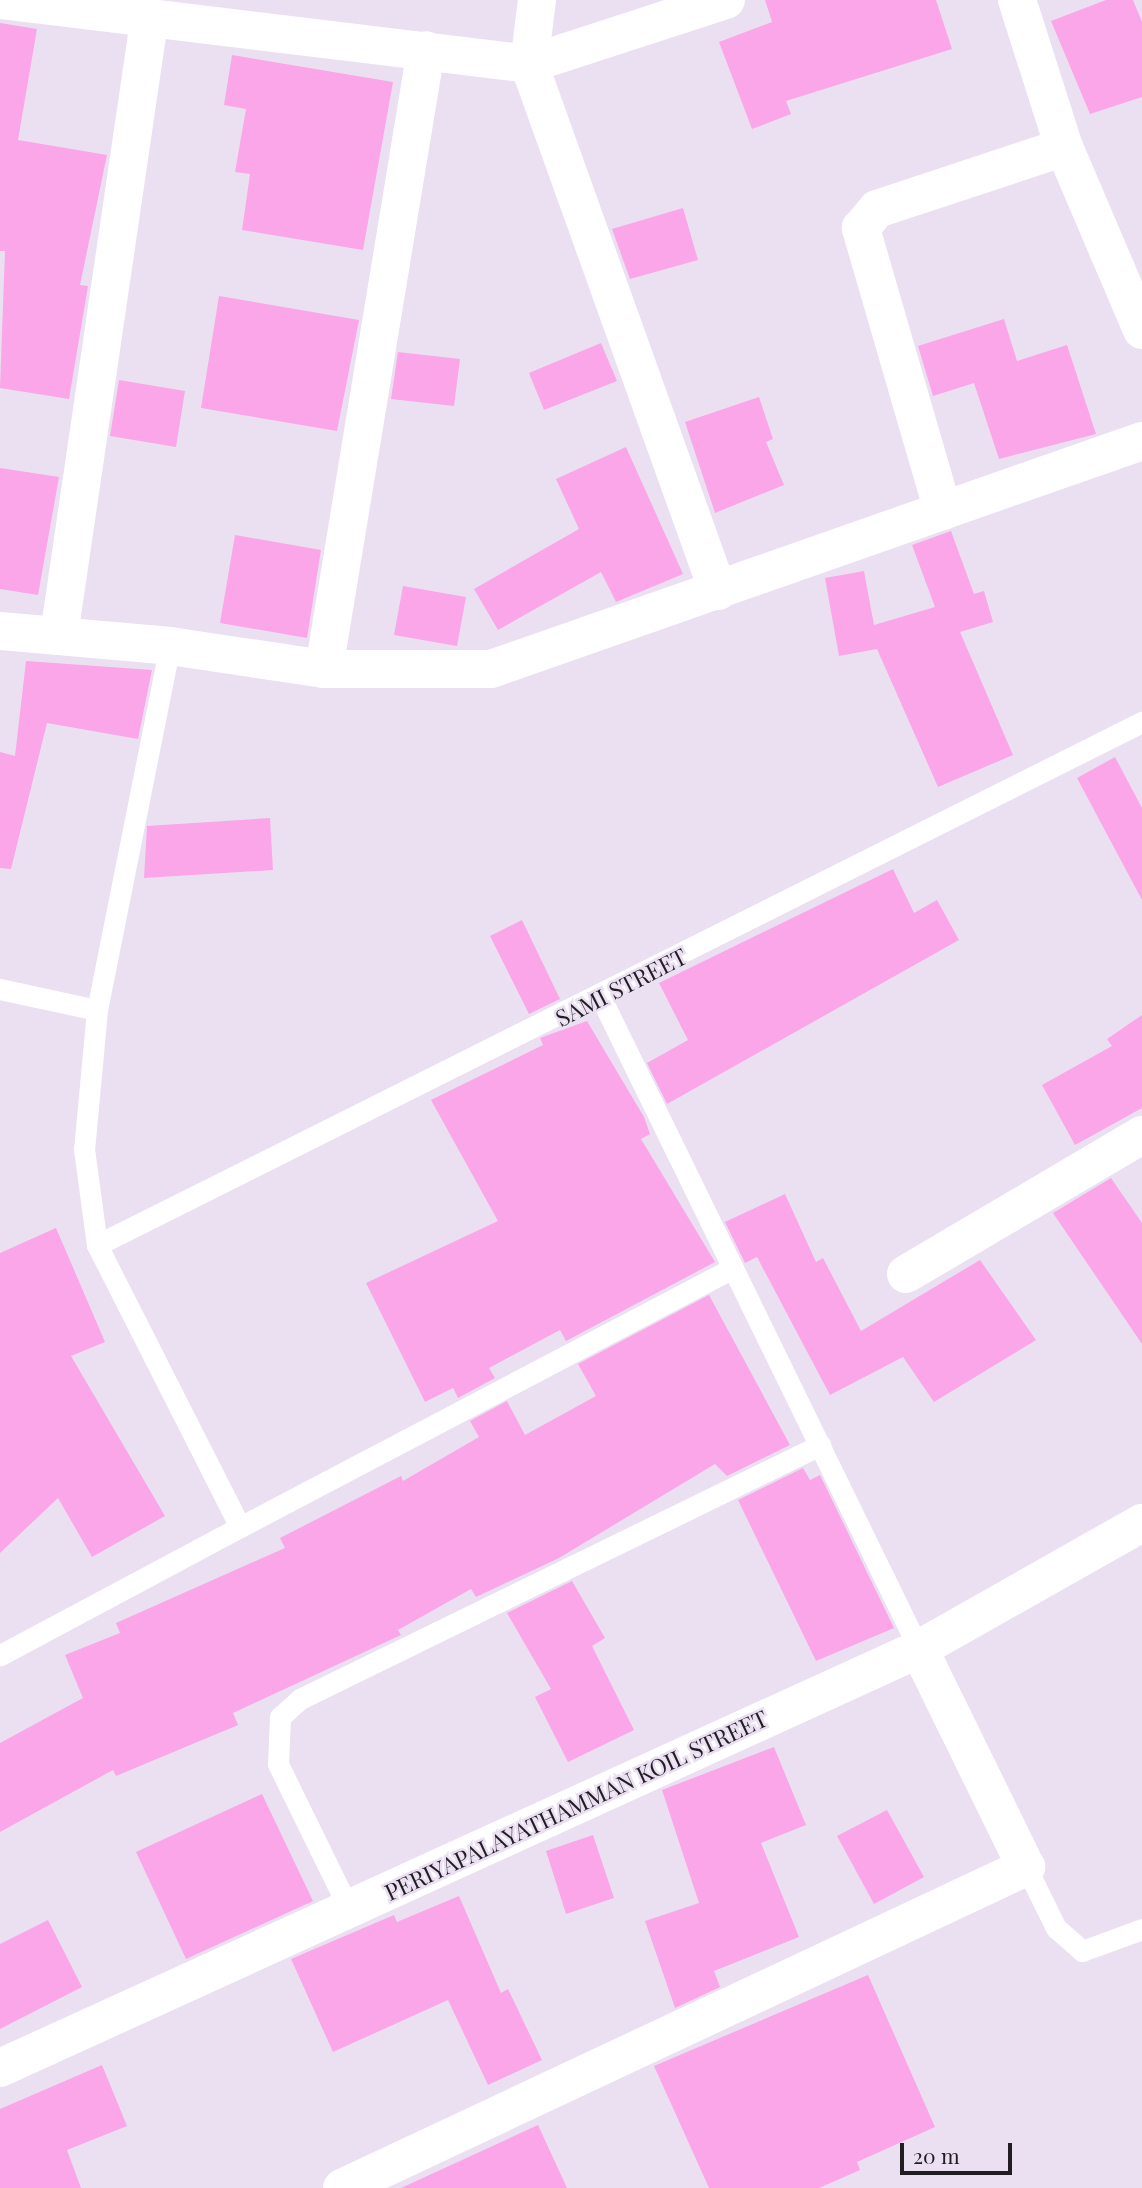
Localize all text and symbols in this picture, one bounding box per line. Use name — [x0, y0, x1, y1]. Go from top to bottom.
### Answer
street label: SAMI STREET — [551, 942, 691, 1032]
street label: PERIYAPALAYATHAMMAN KOIL STREET — [380, 1704, 772, 1906]
scale bar — [904, 2128, 1016, 2172]
text: 20 m — [913, 2141, 960, 2169]

